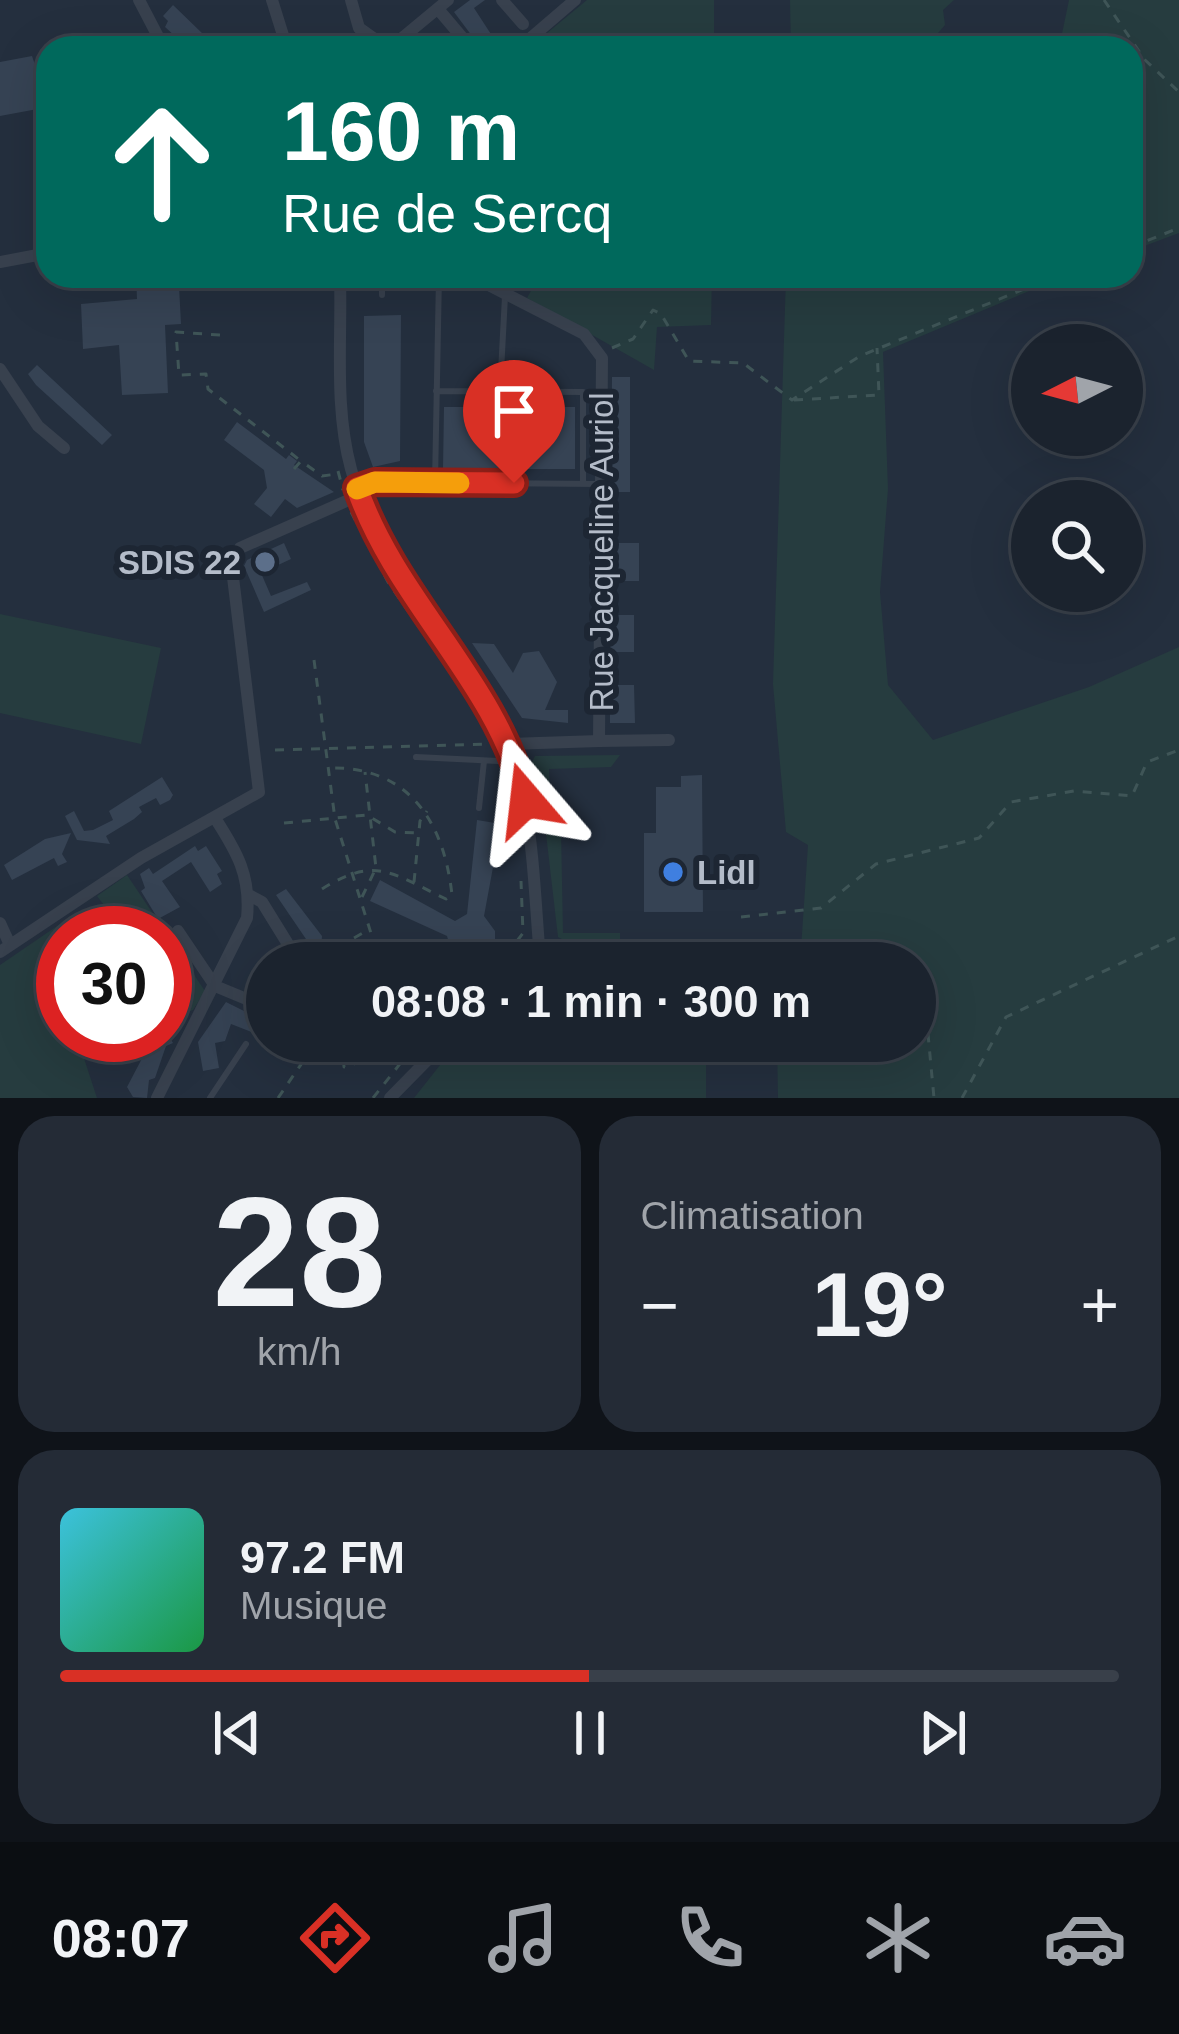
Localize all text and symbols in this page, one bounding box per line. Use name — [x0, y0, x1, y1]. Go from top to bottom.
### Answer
icon: ahead — [84, 84, 240, 240]
text: 160 m — [282, 84, 520, 178]
text: Rue de Sercq — [282, 183, 612, 243]
north arrow — [1011, 324, 1143, 456]
map controls — [1011, 324, 1143, 612]
pin — [463, 360, 565, 483]
icon: arrive — [481, 378, 547, 444]
street label: Rue Jacqueline Auriol — [583, 392, 620, 712]
button: search — [1011, 480, 1143, 612]
place label: SDIS 22 — [118, 544, 241, 581]
marker: SDIS 22 — [252, 549, 278, 575]
position arrow — [463, 737, 589, 863]
place label: Lidl — [697, 854, 756, 891]
marker: Lidl — [660, 859, 686, 885]
speed limit sign: 30 — [36, 906, 192, 1062]
text: 08:08 · 1 min · 300 m — [371, 976, 811, 1027]
text: 28 — [212, 1165, 386, 1339]
text: Climatisation — [641, 1194, 864, 1237]
text: 19° — [812, 1255, 948, 1355]
text: − — [641, 1268, 679, 1342]
text: + — [1080, 1268, 1119, 1342]
text: km/h — [257, 1330, 342, 1373]
text: 97.2 FM — [240, 1532, 405, 1583]
text: Musique — [240, 1584, 387, 1627]
icon: previous — [204, 1700, 270, 1766]
icon: pause — [557, 1700, 623, 1766]
icon: next — [910, 1700, 976, 1766]
icon: directions — [293, 1896, 377, 1980]
icon: music — [481, 1896, 565, 1980]
icon: phone — [668, 1896, 752, 1980]
icon: climate — [856, 1896, 940, 1980]
icon: car — [1043, 1896, 1127, 1980]
text: 08:07 — [52, 1908, 190, 1968]

